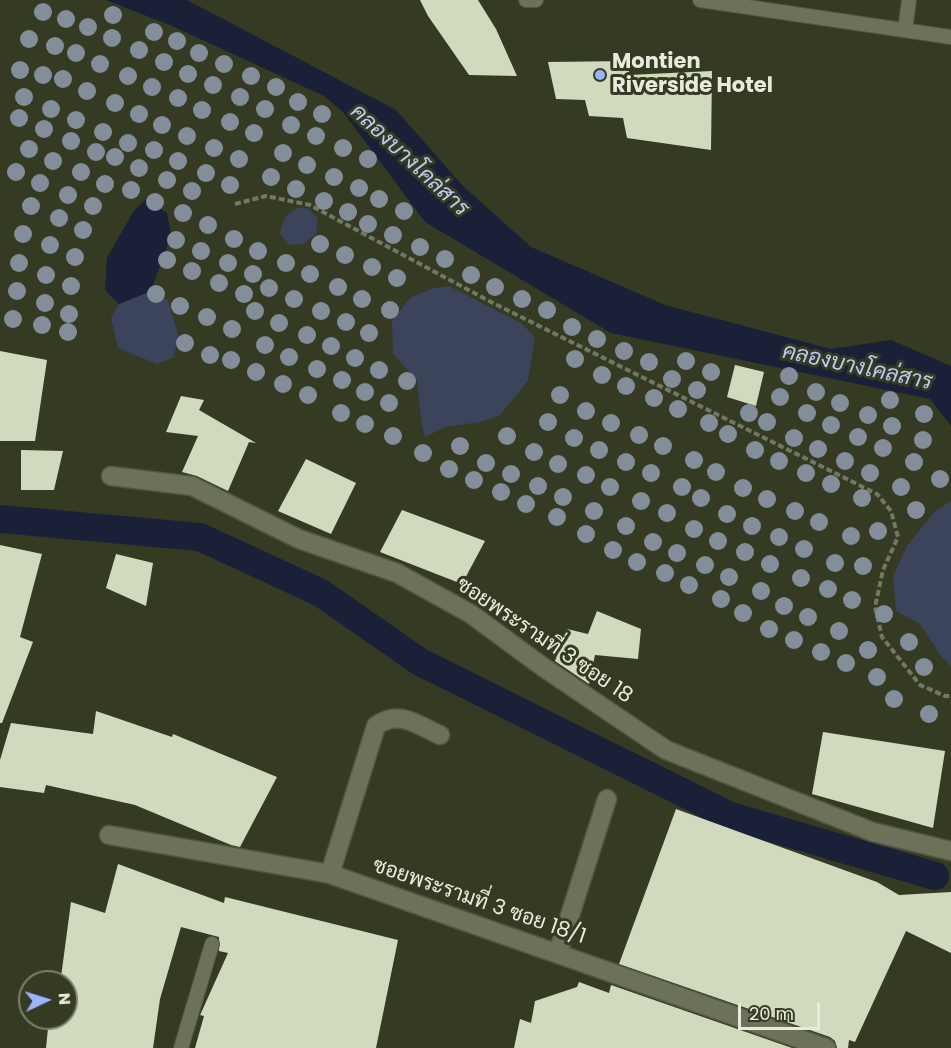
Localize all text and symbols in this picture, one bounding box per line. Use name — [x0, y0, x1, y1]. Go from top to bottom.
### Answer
place label: Montien Riverside Hotel — [612, 50, 773, 100]
marker: Montien Riverside Hotel — [593, 68, 607, 82]
water label: คลองบางโคล่สาร — [344, 99, 474, 223]
water label: คลองบางโคล่สาร — [780, 339, 934, 397]
street label: ซอยพระรามที่ 3 ซอย 18 — [451, 573, 637, 709]
street label: ซอยพระรามที่ 3 ซอย 18/1 — [369, 854, 589, 950]
north arrow — [18, 970, 78, 1030]
scale bar — [741, 991, 824, 1029]
text: N — [53, 992, 76, 1006]
text: 20 m — [749, 1001, 794, 1026]

